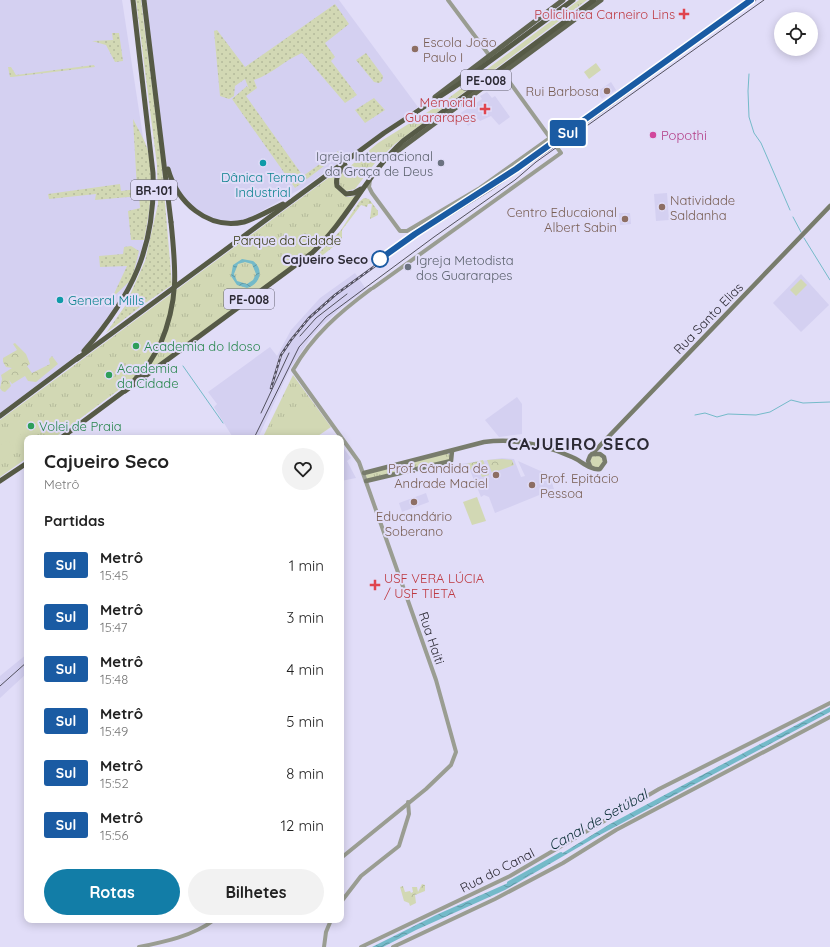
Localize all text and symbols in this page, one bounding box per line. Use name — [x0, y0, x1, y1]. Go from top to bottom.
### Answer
place label: Policlinica Carneiro Lins — [534, 6, 675, 22]
marker: Policlinica Carneiro Lins — [678, 8, 690, 20]
map controls — [774, 12, 818, 56]
button: locate — [774, 12, 818, 56]
place label: Escola João Paulo I — [423, 34, 497, 65]
marker: Escola João Paulo I — [410, 44, 420, 54]
road number: PE-008 — [461, 70, 511, 90]
place label: Rui Barbosa — [526, 83, 599, 99]
marker: Rui Barbosa — [602, 86, 612, 96]
place label: Memorial Guararapes — [405, 94, 476, 125]
marker: Memorial Guararapes — [479, 103, 491, 115]
line badge: Sul — [545, 120, 591, 146]
text: Sul — [558, 124, 578, 142]
place label: Popothi — [661, 127, 707, 143]
marker: Popothi — [648, 130, 658, 140]
place label: Igreja Internacional da Graça de Deus — [316, 148, 433, 179]
marker: Dânica Termo Industrial — [258, 158, 268, 168]
marker: Igreja Internacional da Graça de Deus — [436, 158, 446, 168]
place label: Dânica Termo Industrial — [221, 169, 305, 200]
road number: BR-101 — [131, 180, 177, 200]
place label: Natividade Saldanha — [670, 192, 735, 223]
marker: Natividade Saldanha — [657, 202, 667, 212]
place label: Centro Educaional Albert Sabin — [507, 204, 617, 235]
marker: Centro Educaional Albert Sabin — [620, 214, 630, 224]
park label: Parque da Cidade — [233, 232, 341, 248]
marker: Cajueiro Seco — [371, 250, 389, 268]
place label: Cajueiro Seco — [282, 251, 368, 267]
place label: Igreja Metodista dos Guararapes — [416, 252, 514, 283]
marker: Igreja Metodista dos Guararapes — [403, 262, 413, 272]
street label: Rua Santo Elias — [670, 279, 746, 357]
road number: PE-008 — [224, 289, 274, 309]
place label: General Mills — [68, 292, 144, 308]
marker: General Mills — [55, 295, 65, 305]
place label: Academia do Idoso — [144, 338, 261, 354]
marker: Academia do Idoso — [131, 341, 141, 351]
place label: Academia da Cidade — [117, 360, 179, 391]
marker: Academia da Cidade — [104, 370, 114, 380]
place label: Volei de Praia — [39, 418, 122, 434]
marker: Volei de Praia — [26, 421, 36, 431]
district label: CAJUEIRO SECO — [508, 433, 650, 454]
button: heart — [282, 448, 324, 490]
text: Cajueiro Seco — [44, 449, 169, 473]
place label: Prof. Cândida de Andrade Maciel — [388, 460, 488, 491]
marker: Prof. Cândida de Andrade Maciel — [491, 470, 501, 480]
place label: Prof. Epitácio Pessoa — [540, 470, 619, 501]
text: Metrô — [44, 476, 79, 492]
marker: Prof. Epitácio Pessoa — [527, 480, 537, 490]
marker: Educandário Soberano — [409, 497, 419, 507]
place label: Educandário Soberano — [376, 508, 452, 539]
text: Partidas — [44, 511, 105, 530]
text: Metrô — [100, 548, 143, 567]
text: Sul — [56, 556, 76, 574]
text: 1 min — [289, 556, 324, 575]
text: 15:45 — [100, 567, 128, 583]
place label: USF VERA LÚCIA / USF TIETA — [384, 570, 485, 601]
marker: USF VERA LÚCIA / USF TIETA — [369, 579, 381, 591]
text: Metrô — [100, 600, 143, 619]
text: Sul — [56, 608, 76, 626]
text: 3 min — [286, 608, 324, 627]
street label: Rua Haiti — [416, 610, 448, 666]
text: 15:47 — [100, 619, 127, 635]
text: Metrô — [100, 652, 143, 671]
text: Sul — [56, 660, 76, 678]
text: 4 min — [286, 660, 324, 679]
text: 15:48 — [100, 671, 128, 687]
text: Metrô — [100, 704, 143, 723]
text: Sul — [56, 712, 76, 730]
text: 5 min — [286, 712, 324, 731]
text: 15:49 — [100, 723, 128, 739]
text: Metrô — [100, 756, 143, 775]
text: Sul — [56, 764, 76, 782]
text: 8 min — [286, 764, 324, 783]
text: 15:52 — [100, 775, 129, 791]
water label: Canal de Setúbal — [545, 785, 652, 855]
text: Metrô — [100, 808, 143, 827]
text: Sul — [56, 816, 76, 834]
text: 12 min — [280, 816, 324, 835]
text: 15:56 — [100, 827, 128, 843]
street label: Rua do Canal — [457, 844, 537, 896]
button: Rotas — [44, 869, 180, 915]
button: Bilhetes — [188, 869, 324, 915]

